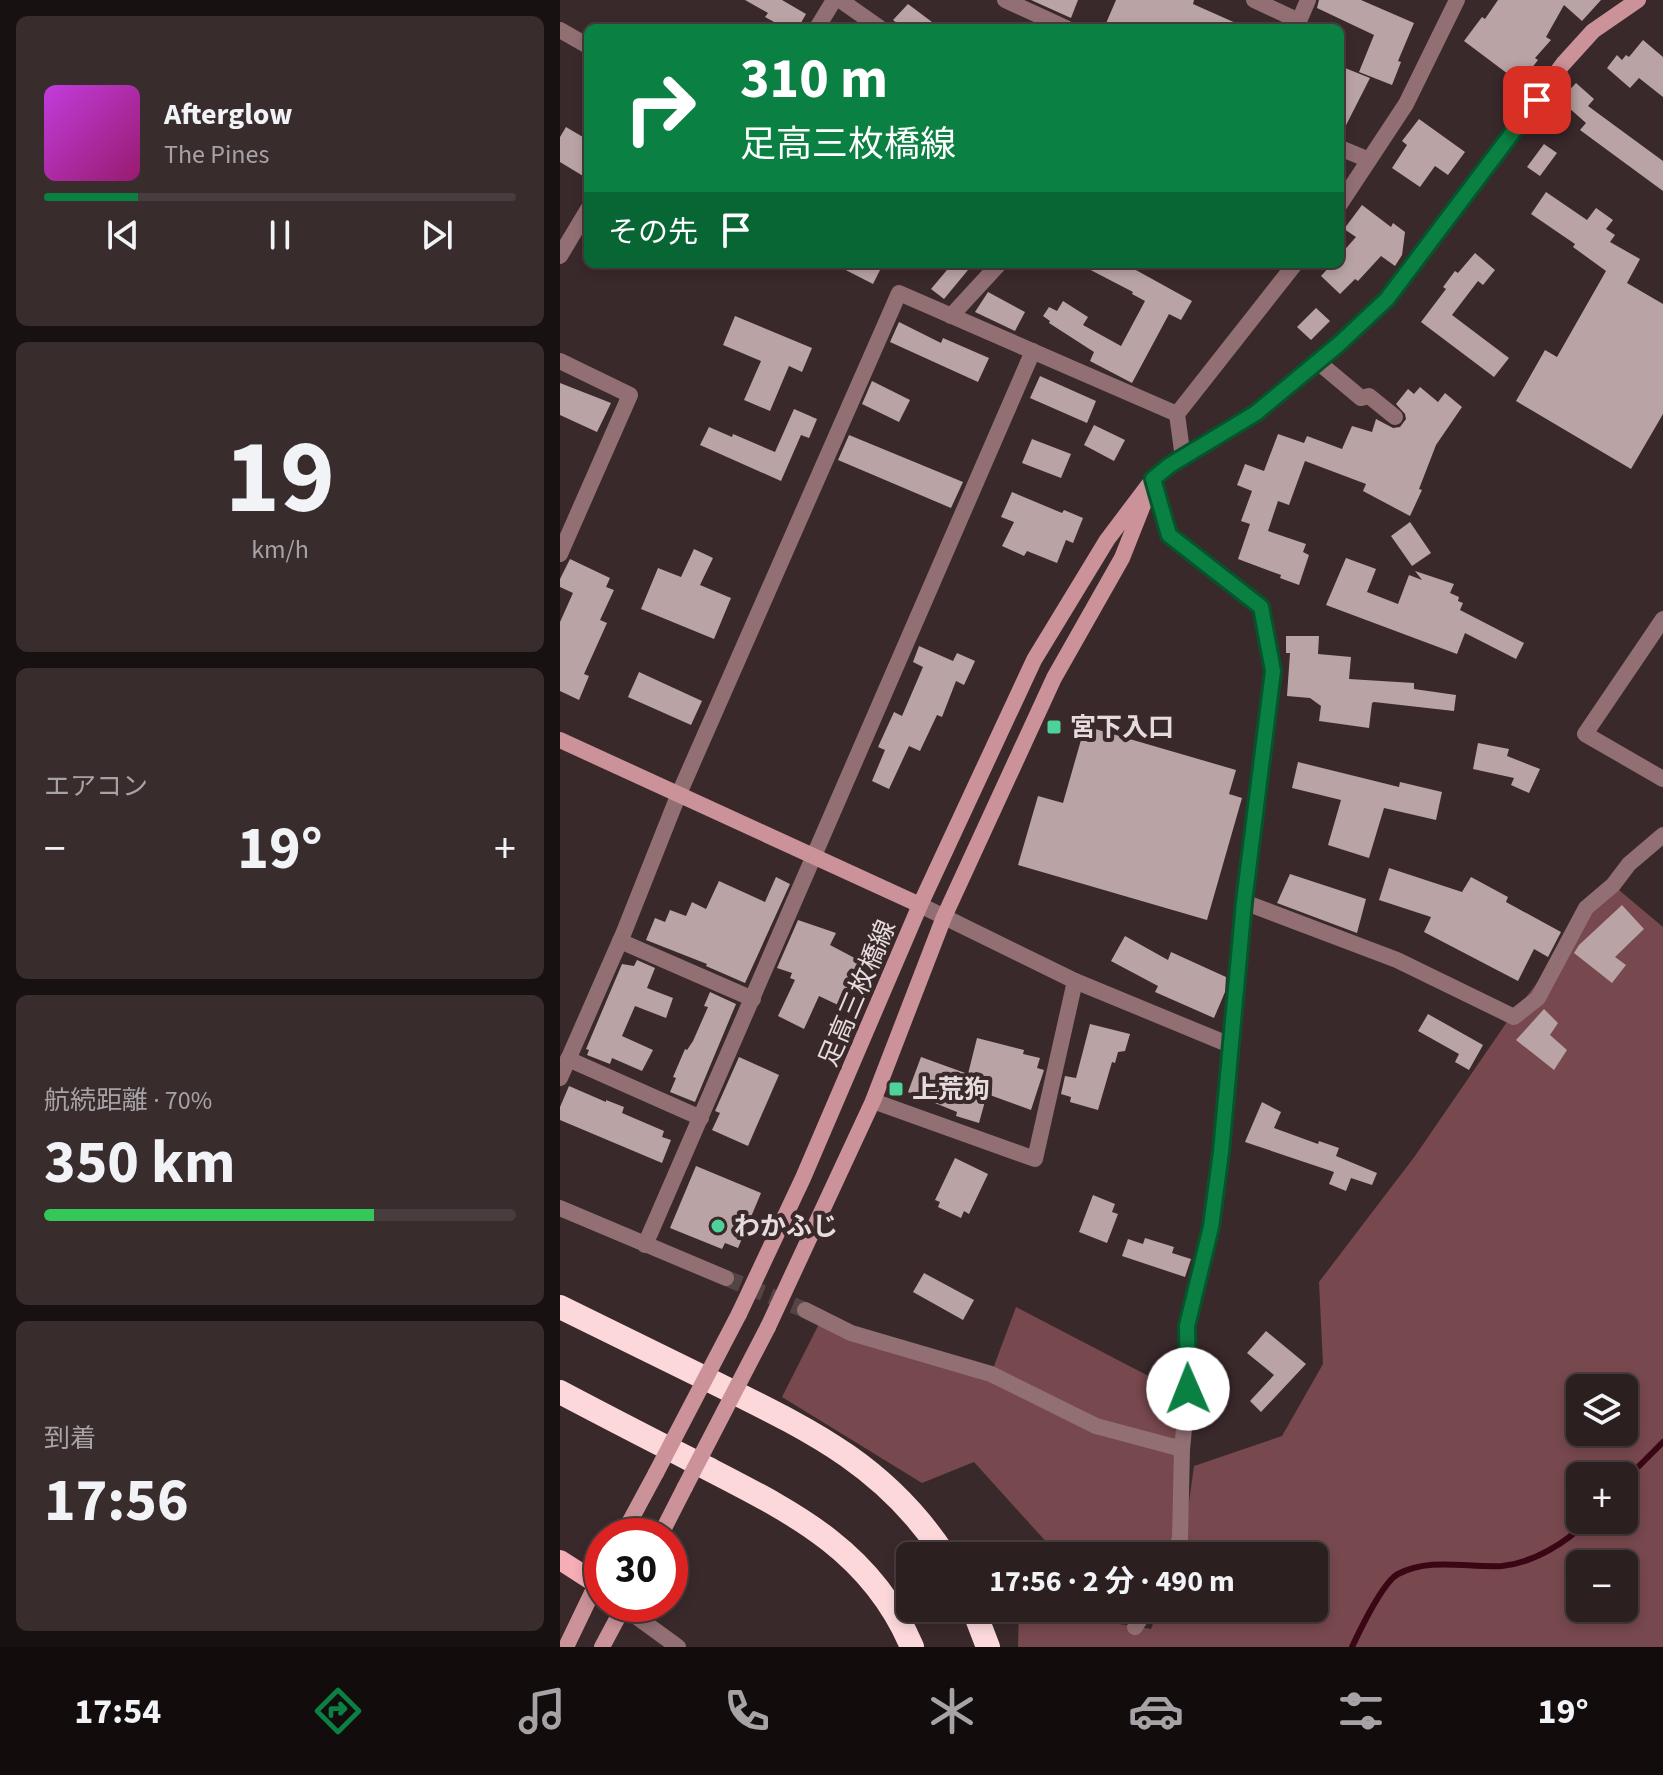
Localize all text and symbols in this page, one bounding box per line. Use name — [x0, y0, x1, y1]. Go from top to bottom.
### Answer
text: 310 m — [740, 40, 888, 119]
icon: right — [608, 56, 712, 160]
pin — [1503, 66, 1571, 134]
icon: arrive — [1515, 78, 1559, 122]
text: Afterglow — [164, 93, 292, 136]
text: 足高三枚橋線 — [740, 119, 956, 170]
text: The Pines — [164, 136, 269, 173]
icon: arrive — [714, 208, 758, 252]
text: その先 — [608, 211, 698, 254]
icon: previous — [101, 213, 145, 257]
icon: pause — [258, 213, 302, 257]
icon: next — [415, 213, 459, 257]
text: 19 — [225, 405, 335, 553]
text: km/h — [251, 531, 309, 568]
place label: 宮下入口 — [1070, 709, 1174, 746]
marker: 宮下入口 — [1045, 718, 1063, 736]
text: エアコン — [44, 768, 148, 805]
text: 19° — [237, 807, 323, 892]
text: − — [44, 818, 66, 881]
text: + — [494, 818, 516, 881]
street label: 足高三枚橋線 — [810, 914, 905, 1072]
place label: 上荒狗 — [912, 1071, 990, 1108]
marker: 上荒狗 — [887, 1080, 905, 1098]
text: 航続距離 · 70% — [44, 1082, 212, 1119]
text: 350 km — [44, 1121, 235, 1206]
place label: わかふじ — [734, 1208, 838, 1245]
marker: わかふじ — [709, 1217, 727, 1235]
position arrow — [1146, 1347, 1230, 1431]
map controls — [1566, 1374, 1638, 1622]
button: layers — [1566, 1374, 1638, 1446]
text: 到着 — [44, 1420, 96, 1457]
text: 17:56 — [44, 1459, 189, 1544]
button: + — [1566, 1462, 1638, 1534]
speed limit sign: 30 — [584, 1518, 688, 1622]
button: − — [1566, 1550, 1638, 1622]
text: 17:56 · 2 分 · 490 m — [989, 1560, 1235, 1603]
icon: directions — [310, 1683, 366, 1739]
icon: music — [514, 1683, 570, 1739]
icon: phone — [719, 1683, 775, 1739]
icon: climate — [924, 1683, 980, 1739]
icon: car — [1128, 1683, 1184, 1739]
icon: filters — [1333, 1683, 1389, 1739]
text: 17:54 — [74, 1686, 161, 1737]
text: 19° — [1538, 1686, 1589, 1737]

